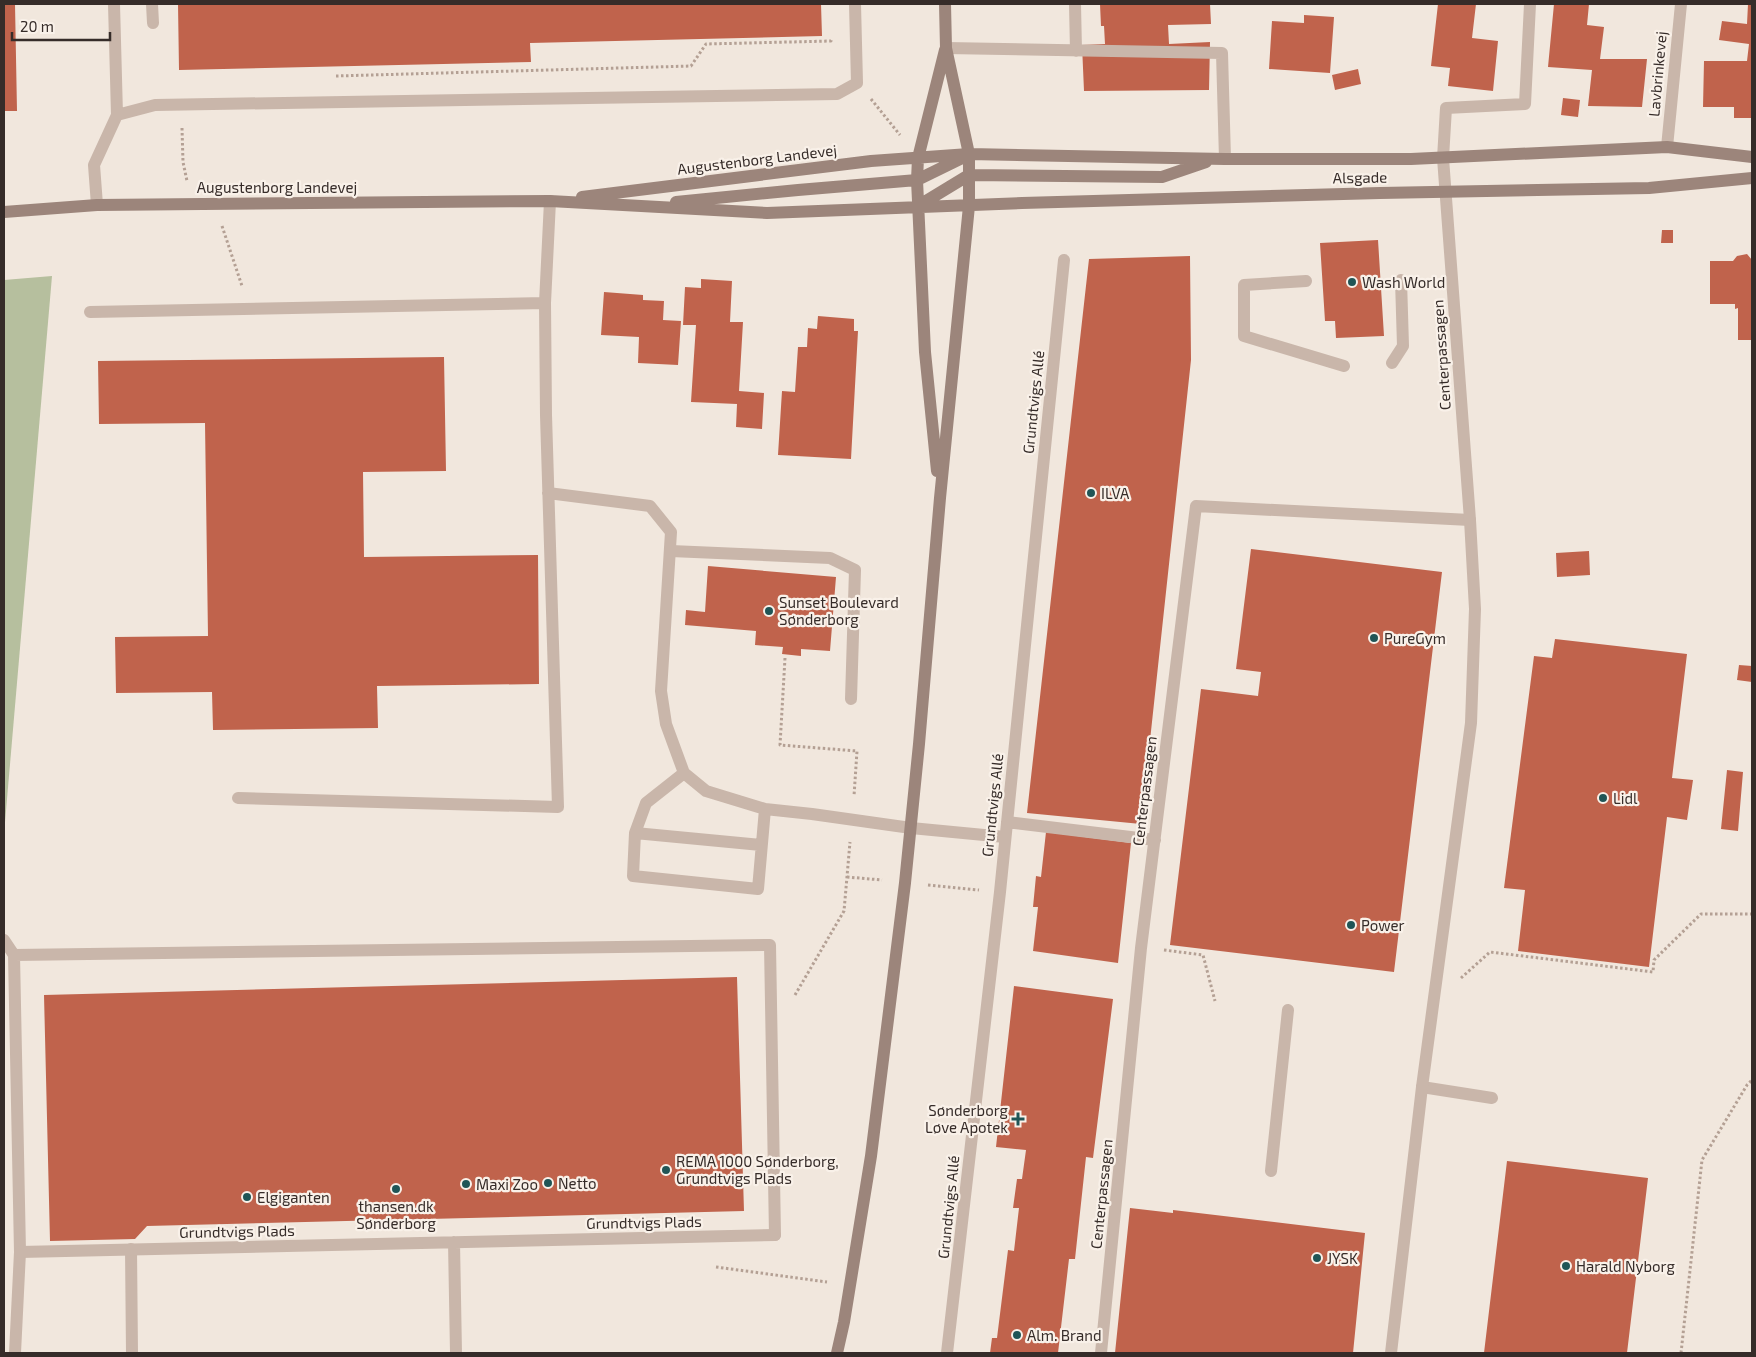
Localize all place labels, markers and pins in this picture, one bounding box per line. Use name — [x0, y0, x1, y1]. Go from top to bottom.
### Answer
place label: Wash World — [1362, 273, 1445, 291]
marker: Wash World — [1346, 276, 1358, 288]
place label: ILVA — [1101, 484, 1130, 502]
marker: ILVA — [1085, 487, 1097, 499]
place label: Sunset Boulevard Sønderborg — [779, 593, 899, 628]
marker: Sunset Boulevard Sønderborg — [763, 605, 775, 617]
place label: PureGym — [1384, 629, 1446, 647]
marker: PureGym — [1368, 632, 1380, 644]
place label: Lidl — [1613, 789, 1638, 807]
marker: Lidl — [1597, 792, 1609, 804]
place label: Power — [1361, 916, 1405, 934]
marker: Power — [1345, 919, 1357, 931]
place label: Sønderborg Løve Apotek — [925, 1101, 1009, 1136]
marker: Sønderborg Løve Apotek — [1012, 1113, 1024, 1125]
place label: REMA 1000 Sønderborg, Grundtvigs Plads — [676, 1152, 839, 1187]
marker: REMA 1000 Sønderborg, Grundtvigs Plads — [660, 1164, 672, 1176]
place label: Netto — [558, 1174, 597, 1192]
place label: Maxi Zoo — [476, 1175, 538, 1193]
marker: Netto — [542, 1177, 554, 1189]
marker: Maxi Zoo — [460, 1178, 472, 1190]
marker: thansen.dk Sønderborg — [390, 1183, 402, 1195]
place label: Elgiganten — [257, 1188, 330, 1206]
marker: Elgiganten — [241, 1191, 253, 1203]
place label: thansen.dk Sønderborg — [356, 1197, 436, 1232]
place label: JYSK — [1327, 1249, 1358, 1267]
marker: JYSK — [1311, 1252, 1323, 1264]
place label: Harald Nyborg — [1576, 1257, 1675, 1275]
marker: Harald Nyborg — [1560, 1260, 1572, 1272]
place label: Alm. Brand — [1027, 1326, 1102, 1344]
marker: Alm. Brand — [1011, 1329, 1023, 1341]

